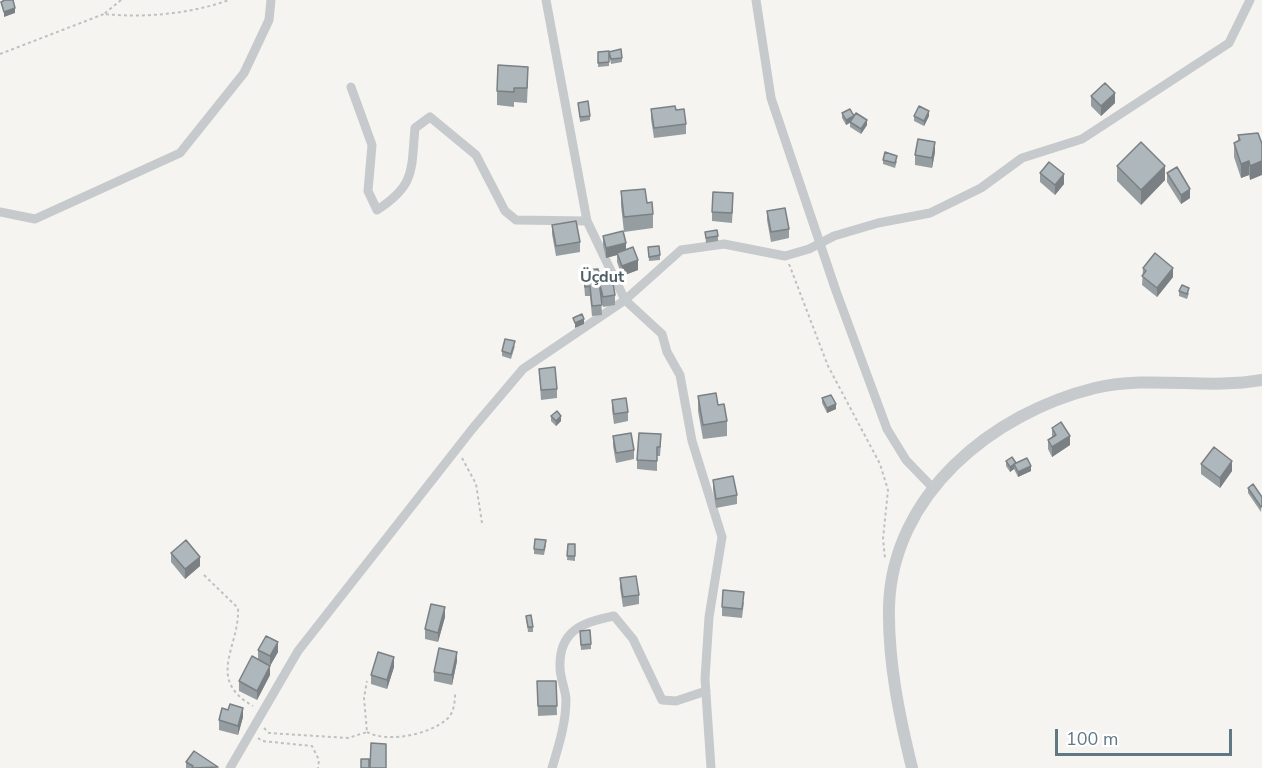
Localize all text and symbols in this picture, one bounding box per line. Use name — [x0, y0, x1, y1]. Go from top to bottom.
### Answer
district label: Üçdut — [580, 268, 624, 288]
scale bar — [1058, 717, 1235, 755]
text: 100 m — [1066, 727, 1118, 751]

